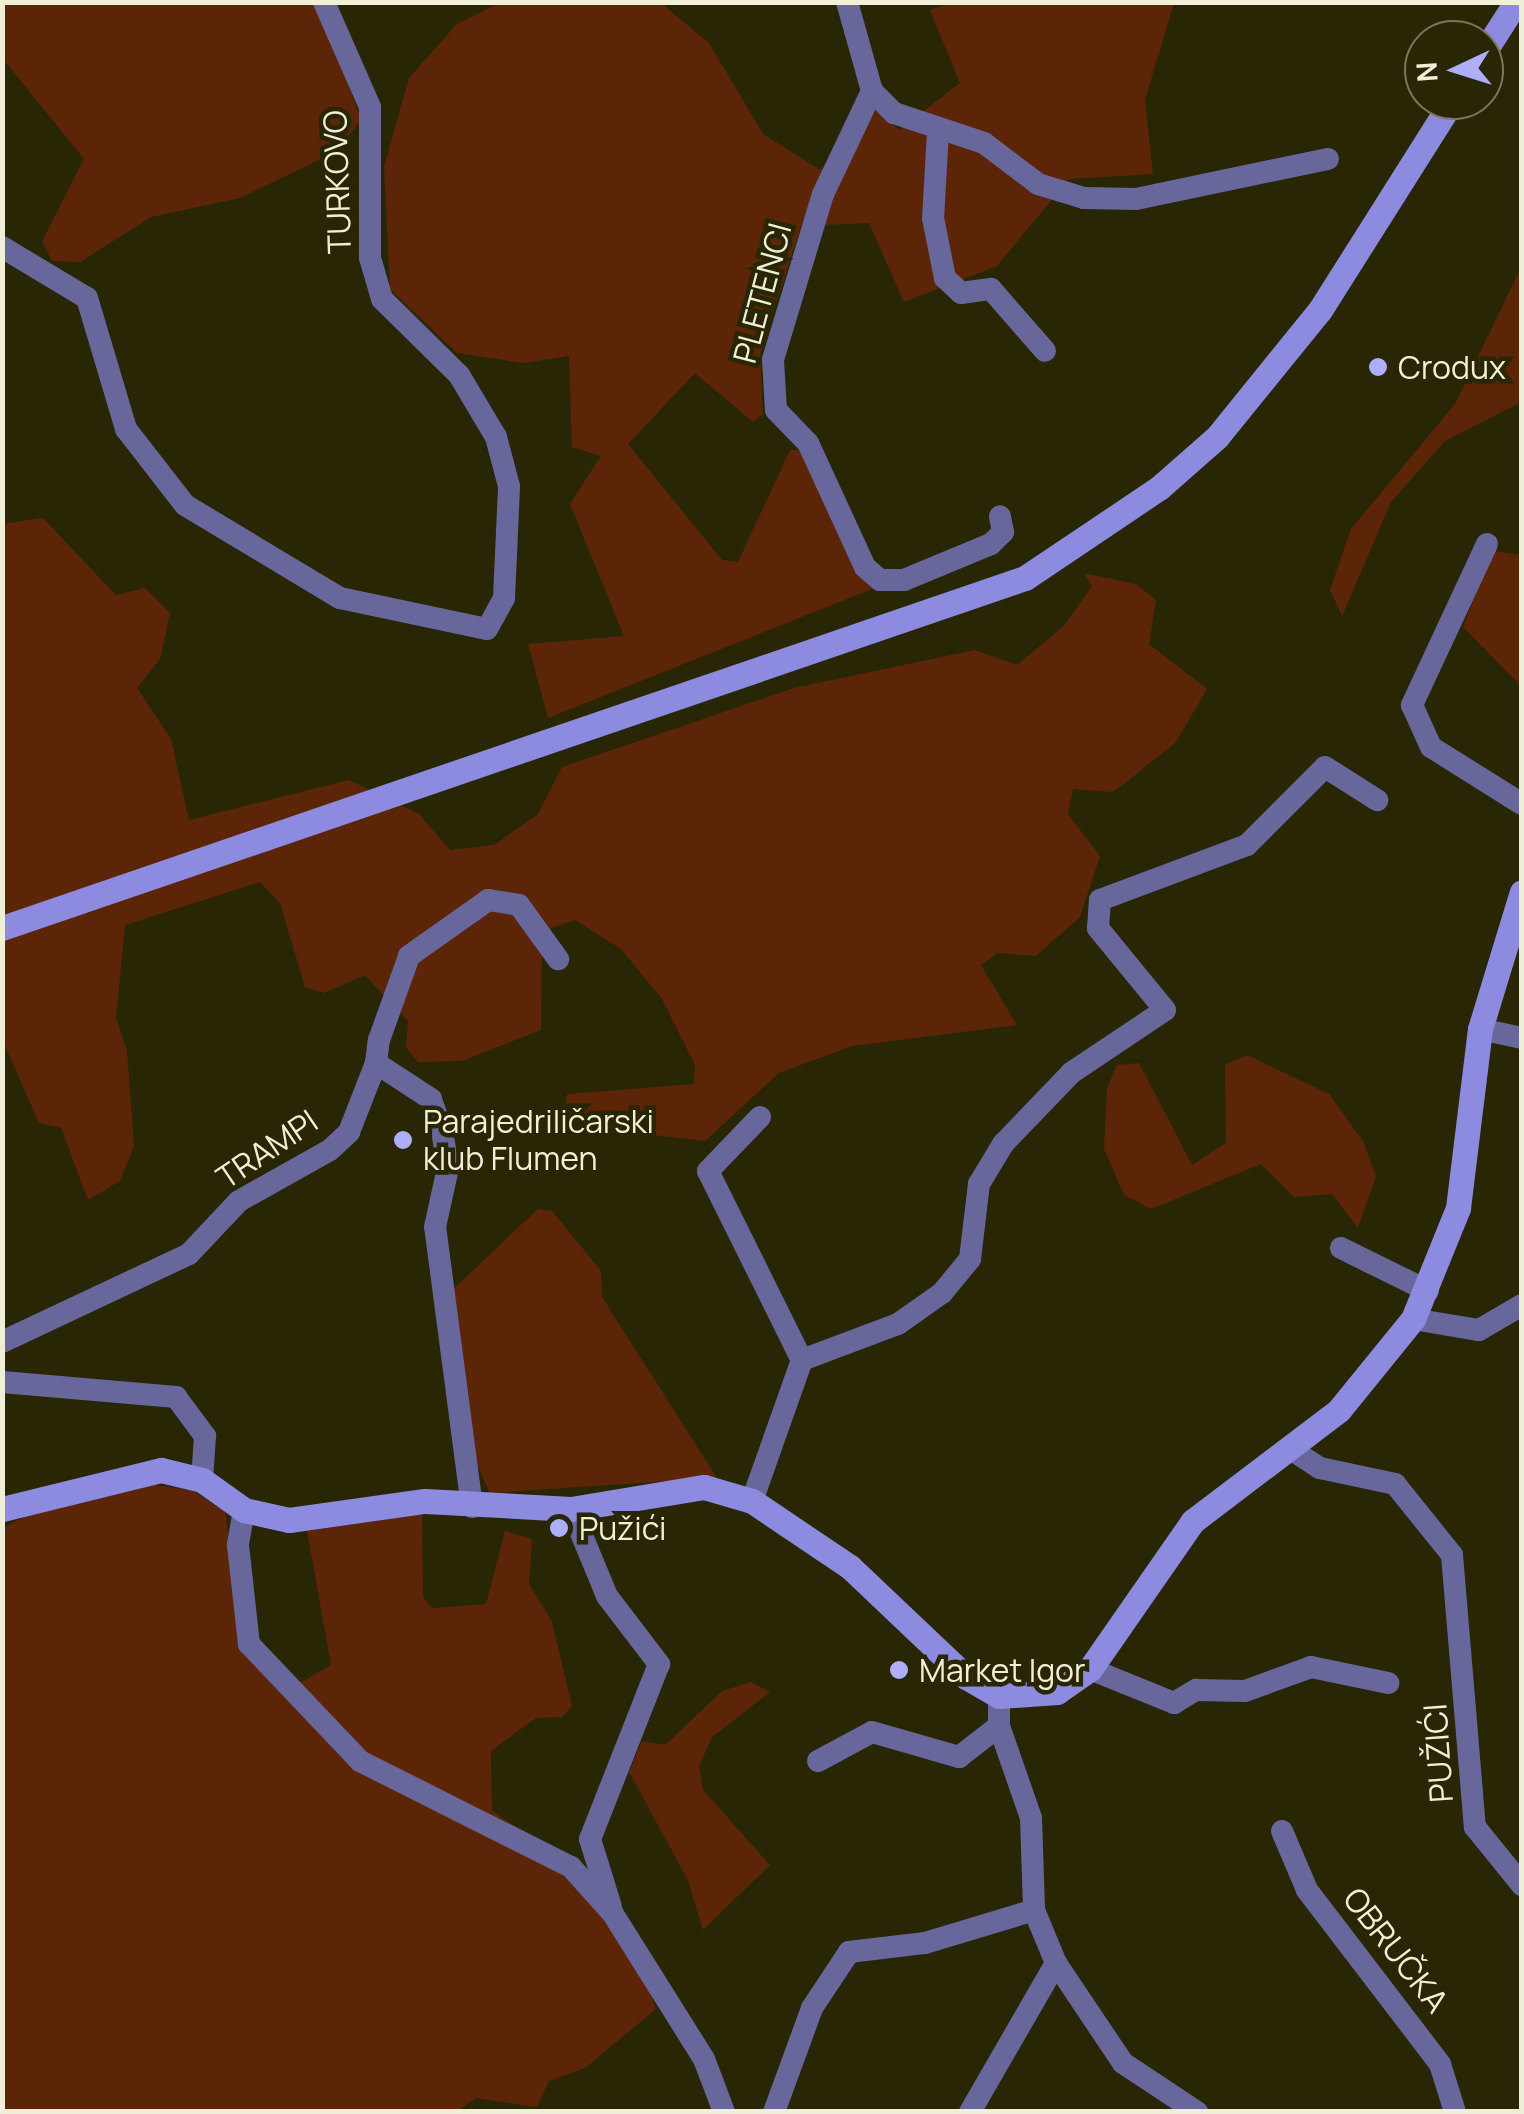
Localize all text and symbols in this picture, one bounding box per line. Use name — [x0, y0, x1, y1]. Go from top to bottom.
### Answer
north arrow — [1404, 20, 1504, 120]
text: N — [1406, 61, 1446, 83]
street label: TURKOVO — [315, 110, 359, 254]
street label: PLETENCI — [725, 219, 799, 367]
place label: Crodux — [1398, 348, 1506, 386]
marker: Crodux — [1367, 356, 1389, 378]
street label: TRAMPI — [209, 1101, 325, 1197]
place label: Parajedriličarski klub Flumen — [423, 1103, 654, 1178]
marker: Parajedriličarski klub Flumen — [392, 1129, 414, 1151]
place label: Pužići — [579, 1509, 666, 1547]
marker: Pužići — [548, 1517, 570, 1539]
place label: Market Igor — [919, 1651, 1086, 1689]
marker: Market Igor — [888, 1659, 910, 1681]
street label: PUŽIĆI — [1415, 1702, 1461, 1804]
street label: OBRUČKA — [1335, 1880, 1457, 2020]

